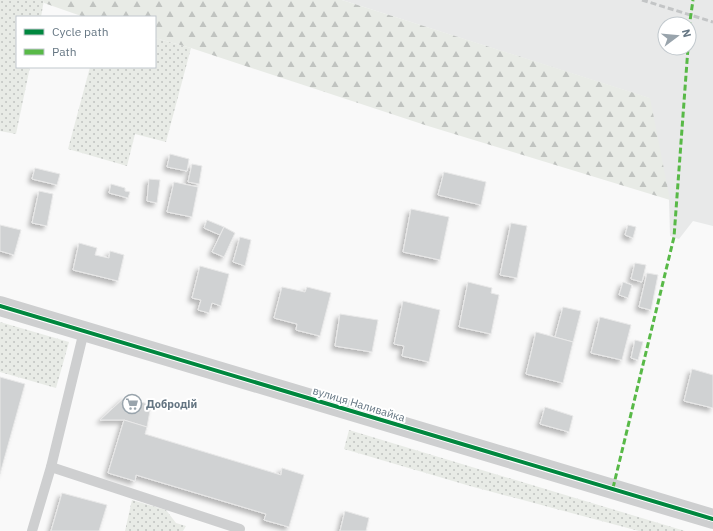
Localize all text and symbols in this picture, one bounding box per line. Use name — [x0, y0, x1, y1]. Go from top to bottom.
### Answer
legend — [16, 16, 156, 68]
north arrow — [657, 16, 697, 56]
text: Cycle path — [52, 24, 109, 39]
text: N — [679, 27, 694, 39]
text: Path — [52, 44, 77, 59]
street label: вулиця Наливайка — [311, 383, 407, 425]
supermarket icon: Добродій — [121, 393, 143, 415]
place label: Добродій — [146, 397, 197, 411]

